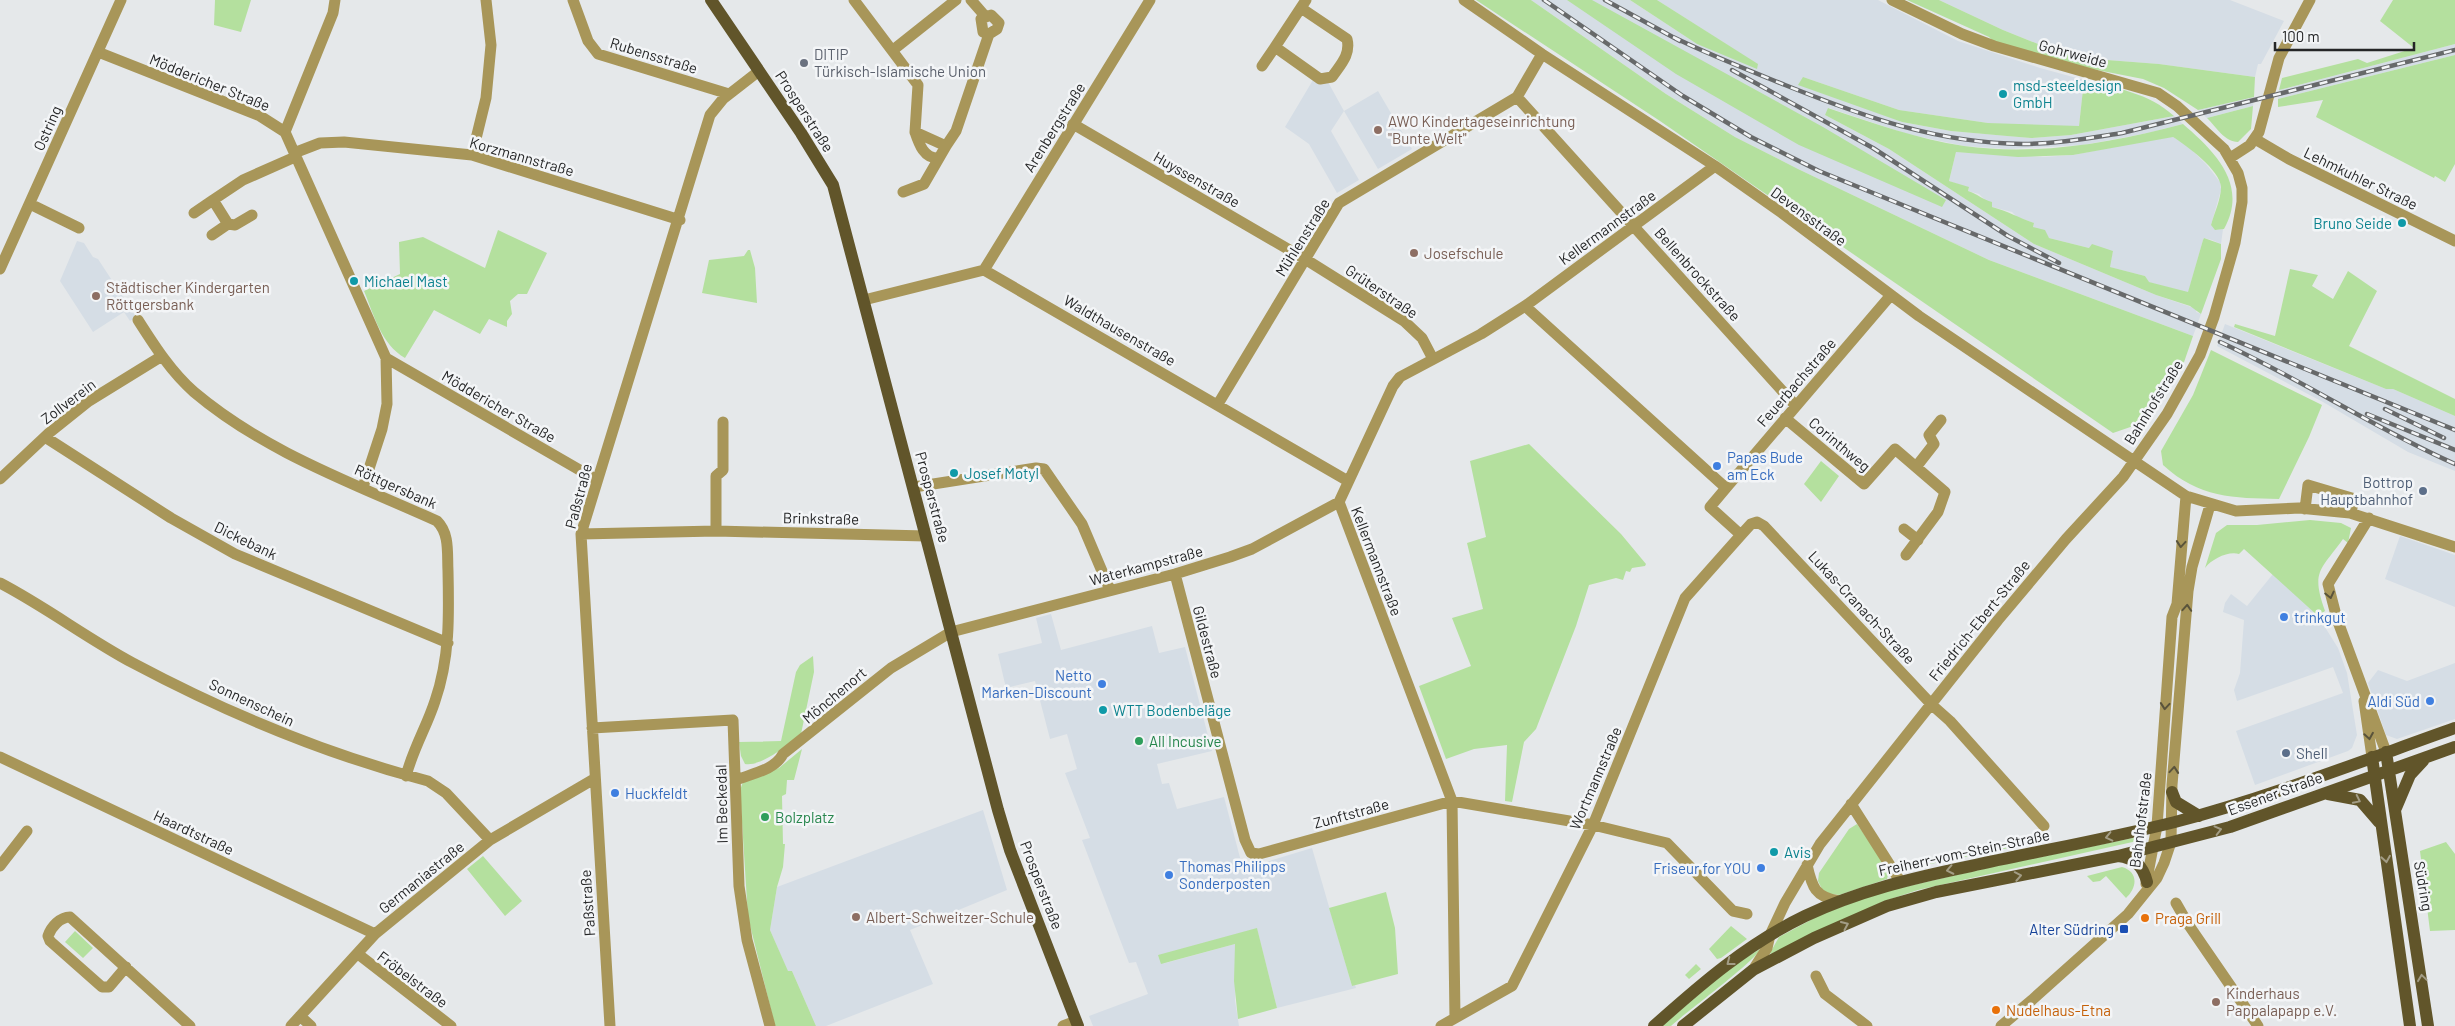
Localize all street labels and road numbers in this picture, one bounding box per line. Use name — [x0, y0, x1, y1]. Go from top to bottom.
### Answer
street label: Rubensstraße — [608, 33, 700, 77]
street label: Gohrweide — [2037, 35, 2109, 71]
street label: Möddericher Straße — [147, 50, 273, 114]
street label: Prosperstraße — [772, 67, 838, 155]
street label: Arenbergstraße — [1019, 79, 1089, 175]
street label: Ostring — [29, 103, 65, 153]
street label: Korzmannstraße — [468, 133, 576, 179]
street label: Lehmkuhler Straße — [2301, 143, 2421, 213]
street label: Huyssenstraße — [1151, 147, 1243, 211]
street label: Devensstraße — [1768, 183, 1850, 249]
street label: Kellermannstraße — [1555, 186, 1659, 268]
street label: Mühlenstraße — [1271, 195, 1333, 279]
street label: Bellenbrockstraße — [1651, 224, 1745, 324]
street label: Grüterstraße — [1342, 260, 1422, 322]
street label: Waldthausenstraße — [1061, 291, 1179, 369]
street label: Feuerbachstraße — [1753, 334, 1839, 430]
street label: Bahnhofstraße — [2120, 356, 2186, 448]
street label: Möddericher Straße — [439, 366, 559, 446]
street label: Zollverein — [37, 375, 99, 427]
street label: Corinthweg — [1806, 413, 1874, 475]
street label: Prosperstraße — [912, 450, 954, 544]
street label: Röttgersbank — [352, 460, 440, 512]
street label: Paßstraße — [561, 461, 595, 531]
street label: Kellermannstraße — [1348, 504, 1406, 618]
street label: Brinkstraße — [783, 508, 859, 528]
street label: Dickebank — [212, 517, 281, 563]
street label: Waterkampstraße — [1087, 541, 1205, 589]
street label: Lukas-Cranach-Straße — [1805, 547, 1919, 667]
street label: Friedrich-Ebert-Straße — [1925, 556, 2033, 684]
street label: Gildestraße — [1190, 604, 1226, 680]
street label: Mönchenort — [798, 663, 870, 727]
street label: Sonnenschein — [207, 674, 297, 730]
street label: Wortmannstraße — [1565, 724, 1625, 832]
street label: Im Beckedal — [711, 764, 731, 844]
street label: Essener Straße — [2225, 768, 2325, 818]
street label: Bahnhofstraße — [2125, 771, 2155, 869]
street label: Zunftstraße — [1311, 794, 1391, 832]
street label: Haardtstraße — [151, 806, 237, 858]
street label: Freiherr-vom-Stein-Straße — [1877, 825, 2051, 879]
street label: Germaniastraße — [375, 837, 467, 917]
street label: Prosperstraße — [1017, 838, 1067, 932]
street label: Südring — [2411, 860, 2437, 912]
street label: Paßstraße — [576, 869, 598, 937]
street label: Fröbelstraße — [374, 947, 452, 1011]

